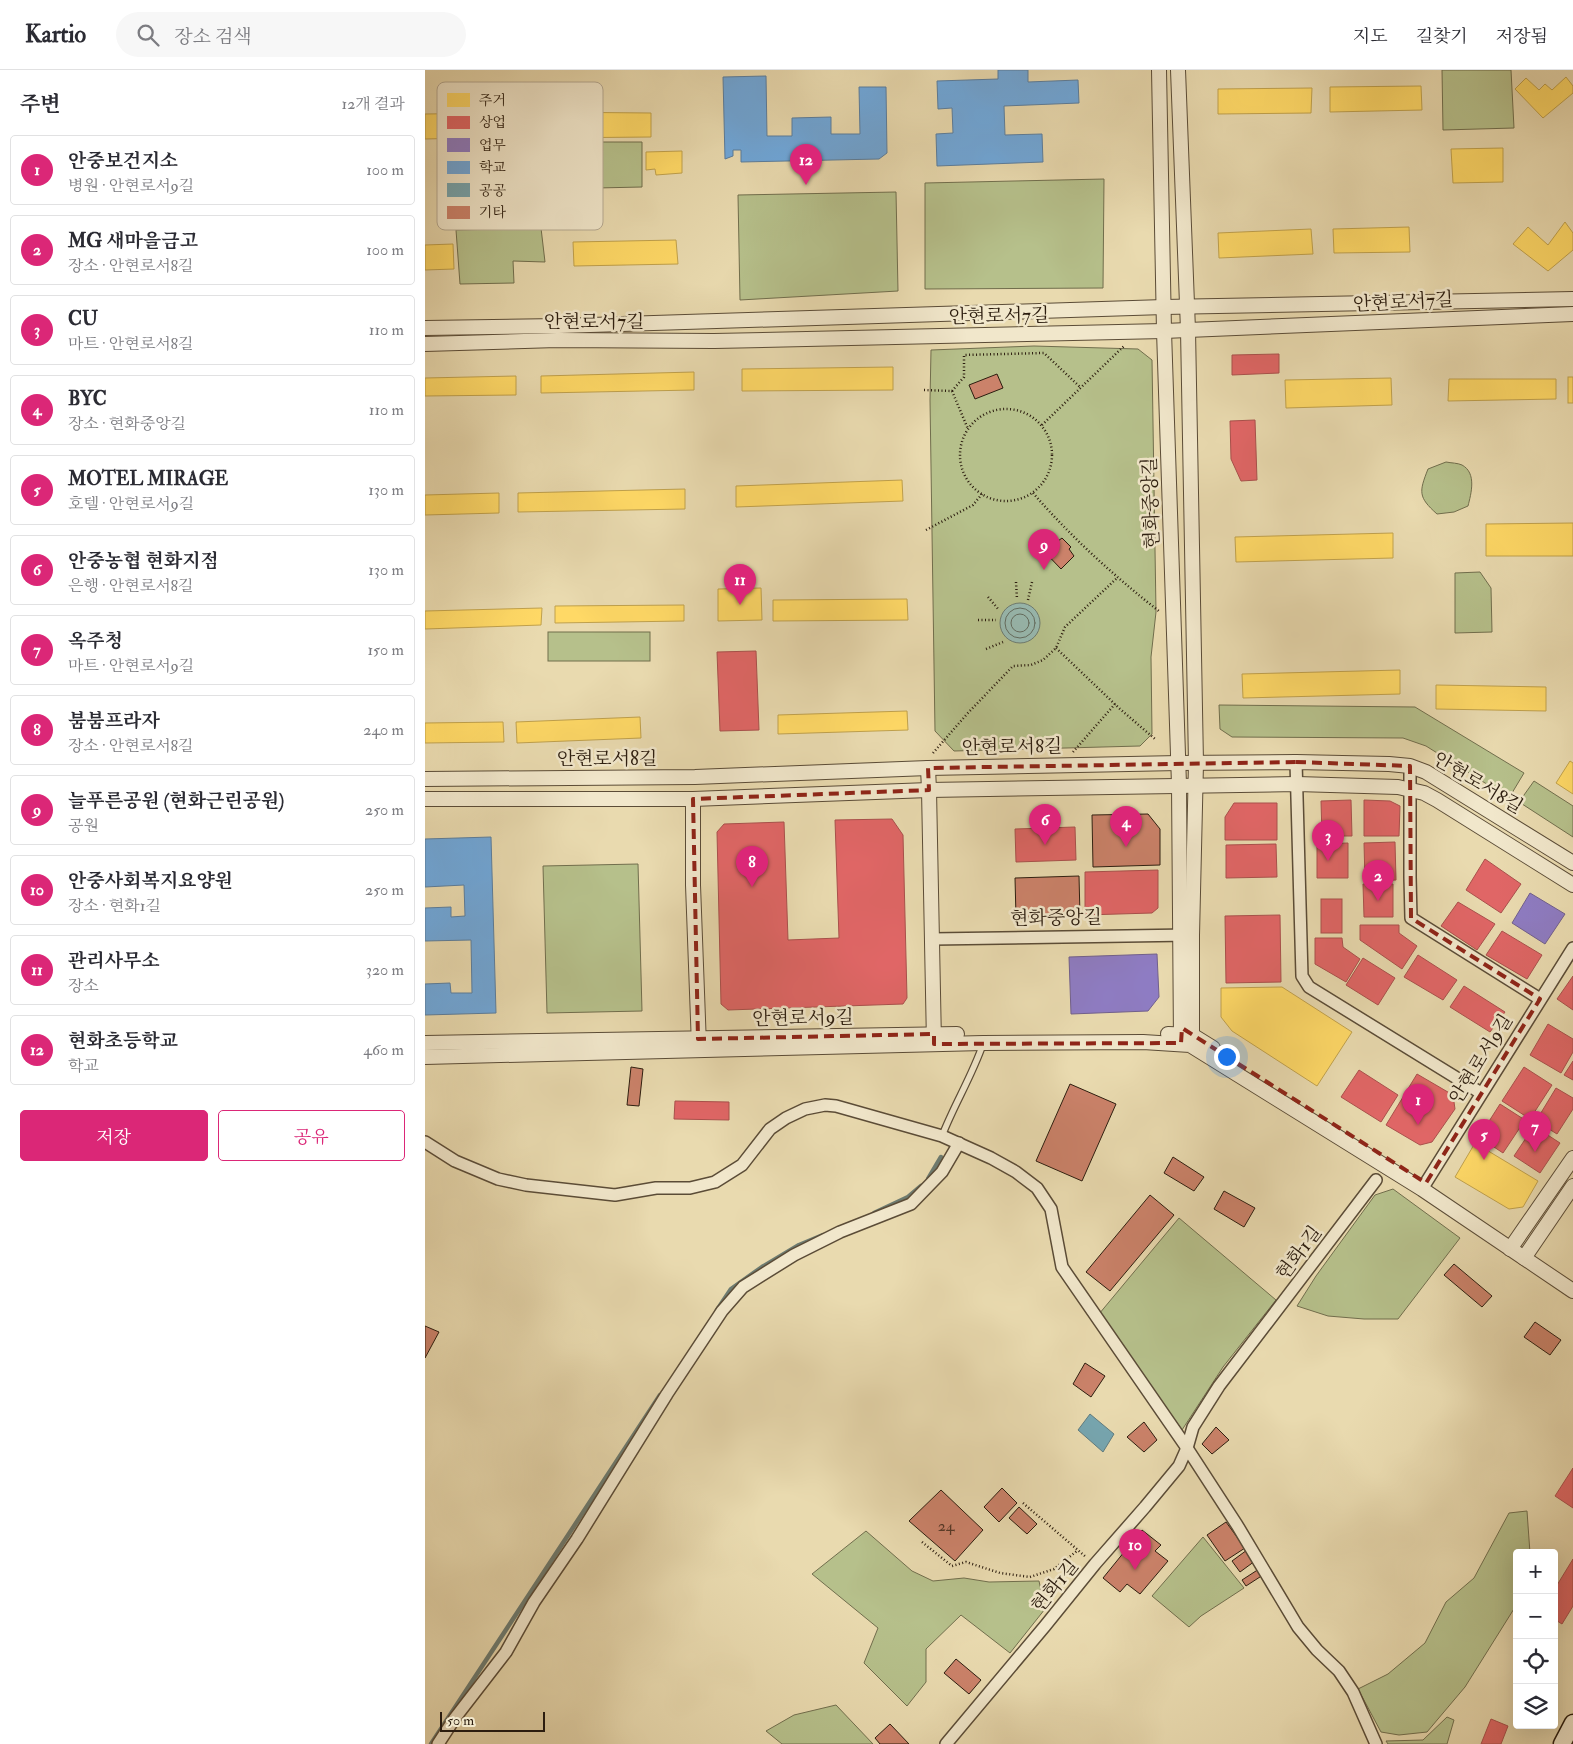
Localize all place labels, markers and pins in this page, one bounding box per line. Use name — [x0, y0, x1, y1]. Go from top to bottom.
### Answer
pin: 12 — [790, 144, 822, 185]
pin: 9 — [1028, 529, 1060, 570]
pin: 11 — [724, 564, 756, 605]
pin: 6 — [1029, 804, 1061, 845]
pin: 4 — [1110, 806, 1142, 847]
pin: 3 — [1312, 820, 1344, 861]
pin: 8 — [736, 846, 768, 887]
pin: 2 — [1362, 860, 1394, 901]
pin: 1 — [1402, 1084, 1434, 1125]
pin: 7 — [1519, 1111, 1551, 1152]
pin: 5 — [1468, 1119, 1500, 1160]
pin: 10 — [1119, 1529, 1151, 1570]

